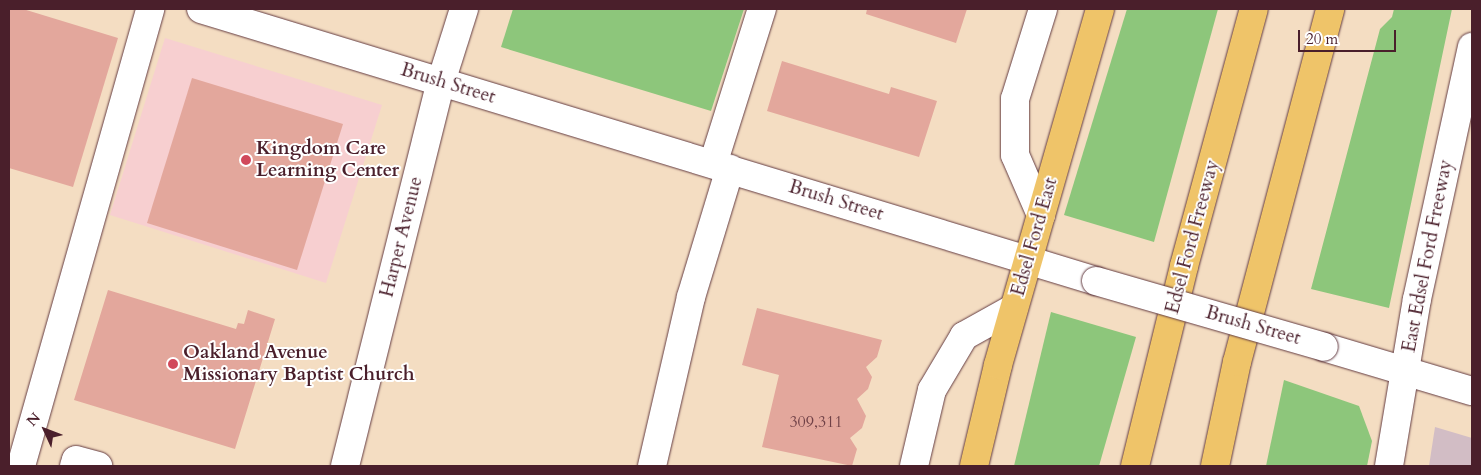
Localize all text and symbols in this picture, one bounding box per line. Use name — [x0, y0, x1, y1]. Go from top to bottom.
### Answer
scale bar — [1301, 20, 1398, 52]
text: 20 m — [1306, 29, 1338, 49]
street label: Brush Street — [398, 59, 498, 109]
place label: Kingdom Care Learning Center — [256, 138, 399, 182]
marker: Kingdom Care Learning Center — [240, 154, 252, 166]
street label: Edsel Ford Freeway — [1161, 158, 1225, 316]
street label: East Edsel Ford Freeway — [1398, 158, 1458, 354]
street label: Harper Avenue — [376, 174, 428, 300]
street label: Edsel Ford East — [1007, 175, 1063, 299]
street label: Brush Street — [786, 176, 886, 226]
street label: Brush Street — [1203, 302, 1303, 350]
place label: Oakland Avenue Missionary Baptist Church — [183, 342, 415, 386]
marker: Oakland Avenue Missionary Baptist Church — [167, 358, 179, 370]
north arrow — [20, 405, 70, 455]
text: N — [23, 409, 45, 430]
house number: 309,311 — [789, 412, 843, 432]

